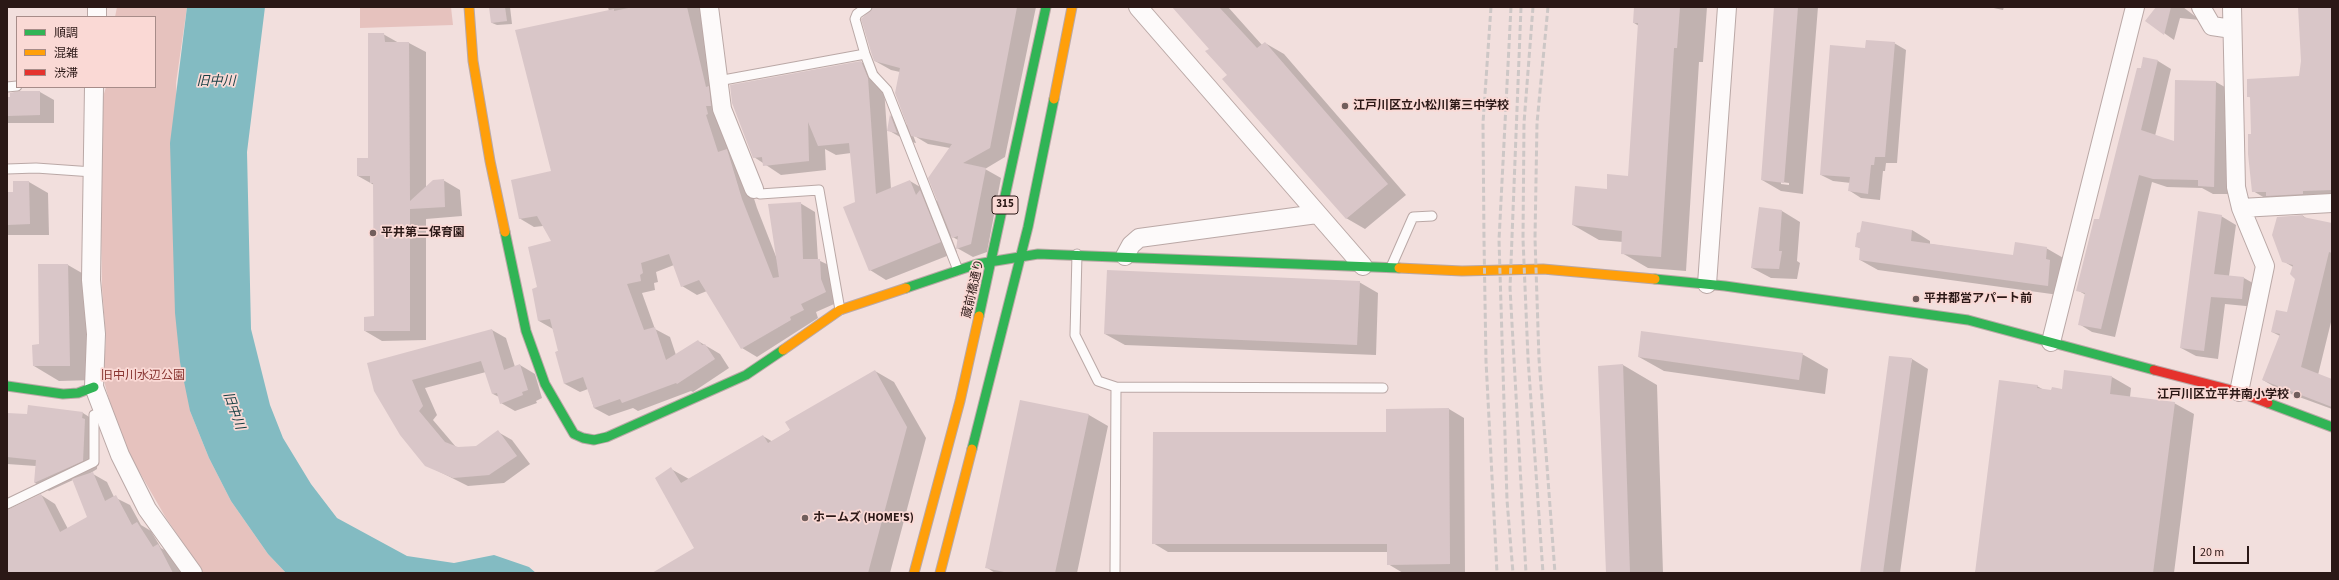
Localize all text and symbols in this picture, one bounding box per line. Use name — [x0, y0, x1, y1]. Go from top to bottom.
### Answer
legend — [16, 16, 156, 88]
text: 順調 — [54, 25, 78, 42]
text: 混雑 — [54, 45, 78, 62]
text: 渋滞 — [54, 65, 78, 82]
water label: 旧中川 — [197, 74, 235, 90]
place label: 江戸川区立小松川第三中学校 — [1353, 99, 1509, 113]
marker: 江戸川区立小松川第三中学校 — [1340, 101, 1350, 111]
road number: 315 — [992, 196, 1018, 214]
place label: 平井第二保育園 — [381, 226, 465, 240]
marker: 平井第二保育園 — [368, 228, 378, 238]
street label: 蔵前橋通り — [960, 258, 988, 320]
place label: 平井都営アパート前 — [1924, 292, 2032, 306]
marker: 平井都営アパート前 — [1911, 294, 1921, 304]
park label: 旧中川水辺公園 — [101, 369, 185, 383]
place label: 江戸川区立平井南小学校 — [2157, 388, 2289, 402]
water label: 旧中川 — [219, 390, 247, 432]
marker: 江戸川区立平井南小学校 — [2292, 390, 2302, 400]
place label: ホームズ (HOME'S) — [813, 511, 914, 525]
marker: ホームズ (HOME'S) — [800, 513, 810, 523]
scale bar — [2195, 538, 2251, 564]
text: 20 m — [2200, 544, 2224, 561]

